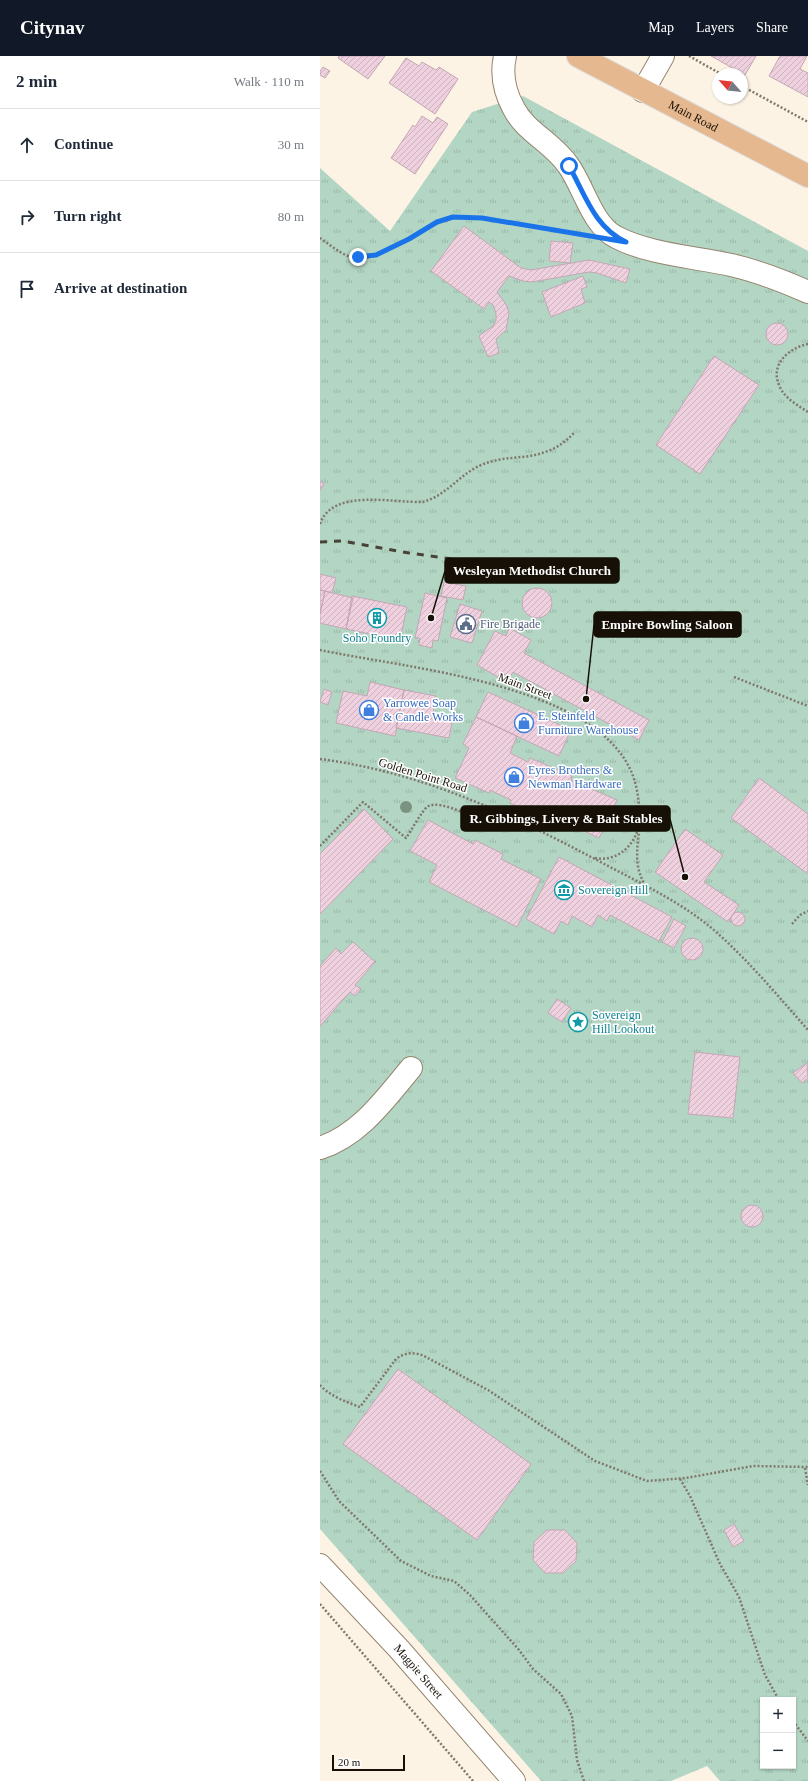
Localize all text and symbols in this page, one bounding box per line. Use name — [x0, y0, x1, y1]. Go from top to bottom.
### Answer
text: Citynav — [20, 17, 84, 38]
text: Map — [648, 20, 674, 35]
text: Layers — [696, 20, 734, 35]
text: Share — [756, 20, 788, 35]
north arrow — [712, 68, 748, 104]
text: 2 min — [16, 72, 57, 91]
text: Walk · 110 m — [234, 74, 304, 89]
street label: Main Road — [666, 98, 720, 135]
icon: ahead — [16, 134, 38, 156]
text: Continue — [54, 136, 113, 152]
text: 30 m — [278, 137, 304, 152]
route start — [560, 157, 578, 175]
icon: right — [16, 206, 38, 228]
text: Turn right — [54, 208, 121, 224]
text: 80 m — [278, 209, 304, 224]
route end — [349, 248, 367, 266]
icon: arrive — [16, 278, 38, 300]
text: Arrive at destination — [54, 280, 187, 296]
callout: Wesleyan Methodist Church — [445, 558, 619, 583]
text: Wesleyan Methodist Church — [453, 563, 612, 578]
building icon: Soho Foundry — [366, 607, 388, 629]
callout: Empire Bowling Saloon — [594, 612, 741, 637]
public building icon: Fire Brigade — [455, 613, 477, 635]
place label: Fire Brigade — [480, 617, 540, 631]
text: Empire Bowling Saloon — [601, 617, 733, 632]
place label: Soho Foundry — [343, 631, 411, 645]
street label: Main Street — [496, 670, 554, 702]
place label: Yarrowee Soap & Candle Works — [383, 696, 463, 724]
shop icon: Yarrowee Soap & Candle Works — [358, 699, 380, 721]
place label: E. Steinfeld Furniture Warehouse — [538, 709, 638, 737]
shop icon: E. Steinfeld Furniture Warehouse — [513, 712, 535, 734]
street label: Golden Point Road — [377, 755, 469, 795]
place label: Eyres Brothers & Newman Hardware — [528, 763, 622, 791]
shop icon: Eyres Brothers & Newman Hardware — [503, 766, 525, 788]
callout: R. Gibbings, Livery & Bait Stables — [461, 806, 670, 831]
text: R. Gibbings, Livery & Bait Stables — [469, 811, 663, 826]
museum icon: Sovereign Hill — [553, 879, 575, 901]
place label: Sovereign Hill — [578, 883, 649, 897]
place label: Sovereign Hill Lookout — [592, 1008, 655, 1036]
place icon: Sovereign Hill Lookout — [567, 1011, 589, 1033]
street label: Magpie Street — [391, 1641, 446, 1702]
map controls — [760, 1697, 796, 1769]
button: + — [760, 1697, 796, 1733]
button: − — [760, 1733, 796, 1769]
scale bar — [332, 1753, 405, 1772]
text: 20 m — [338, 1756, 360, 1768]

